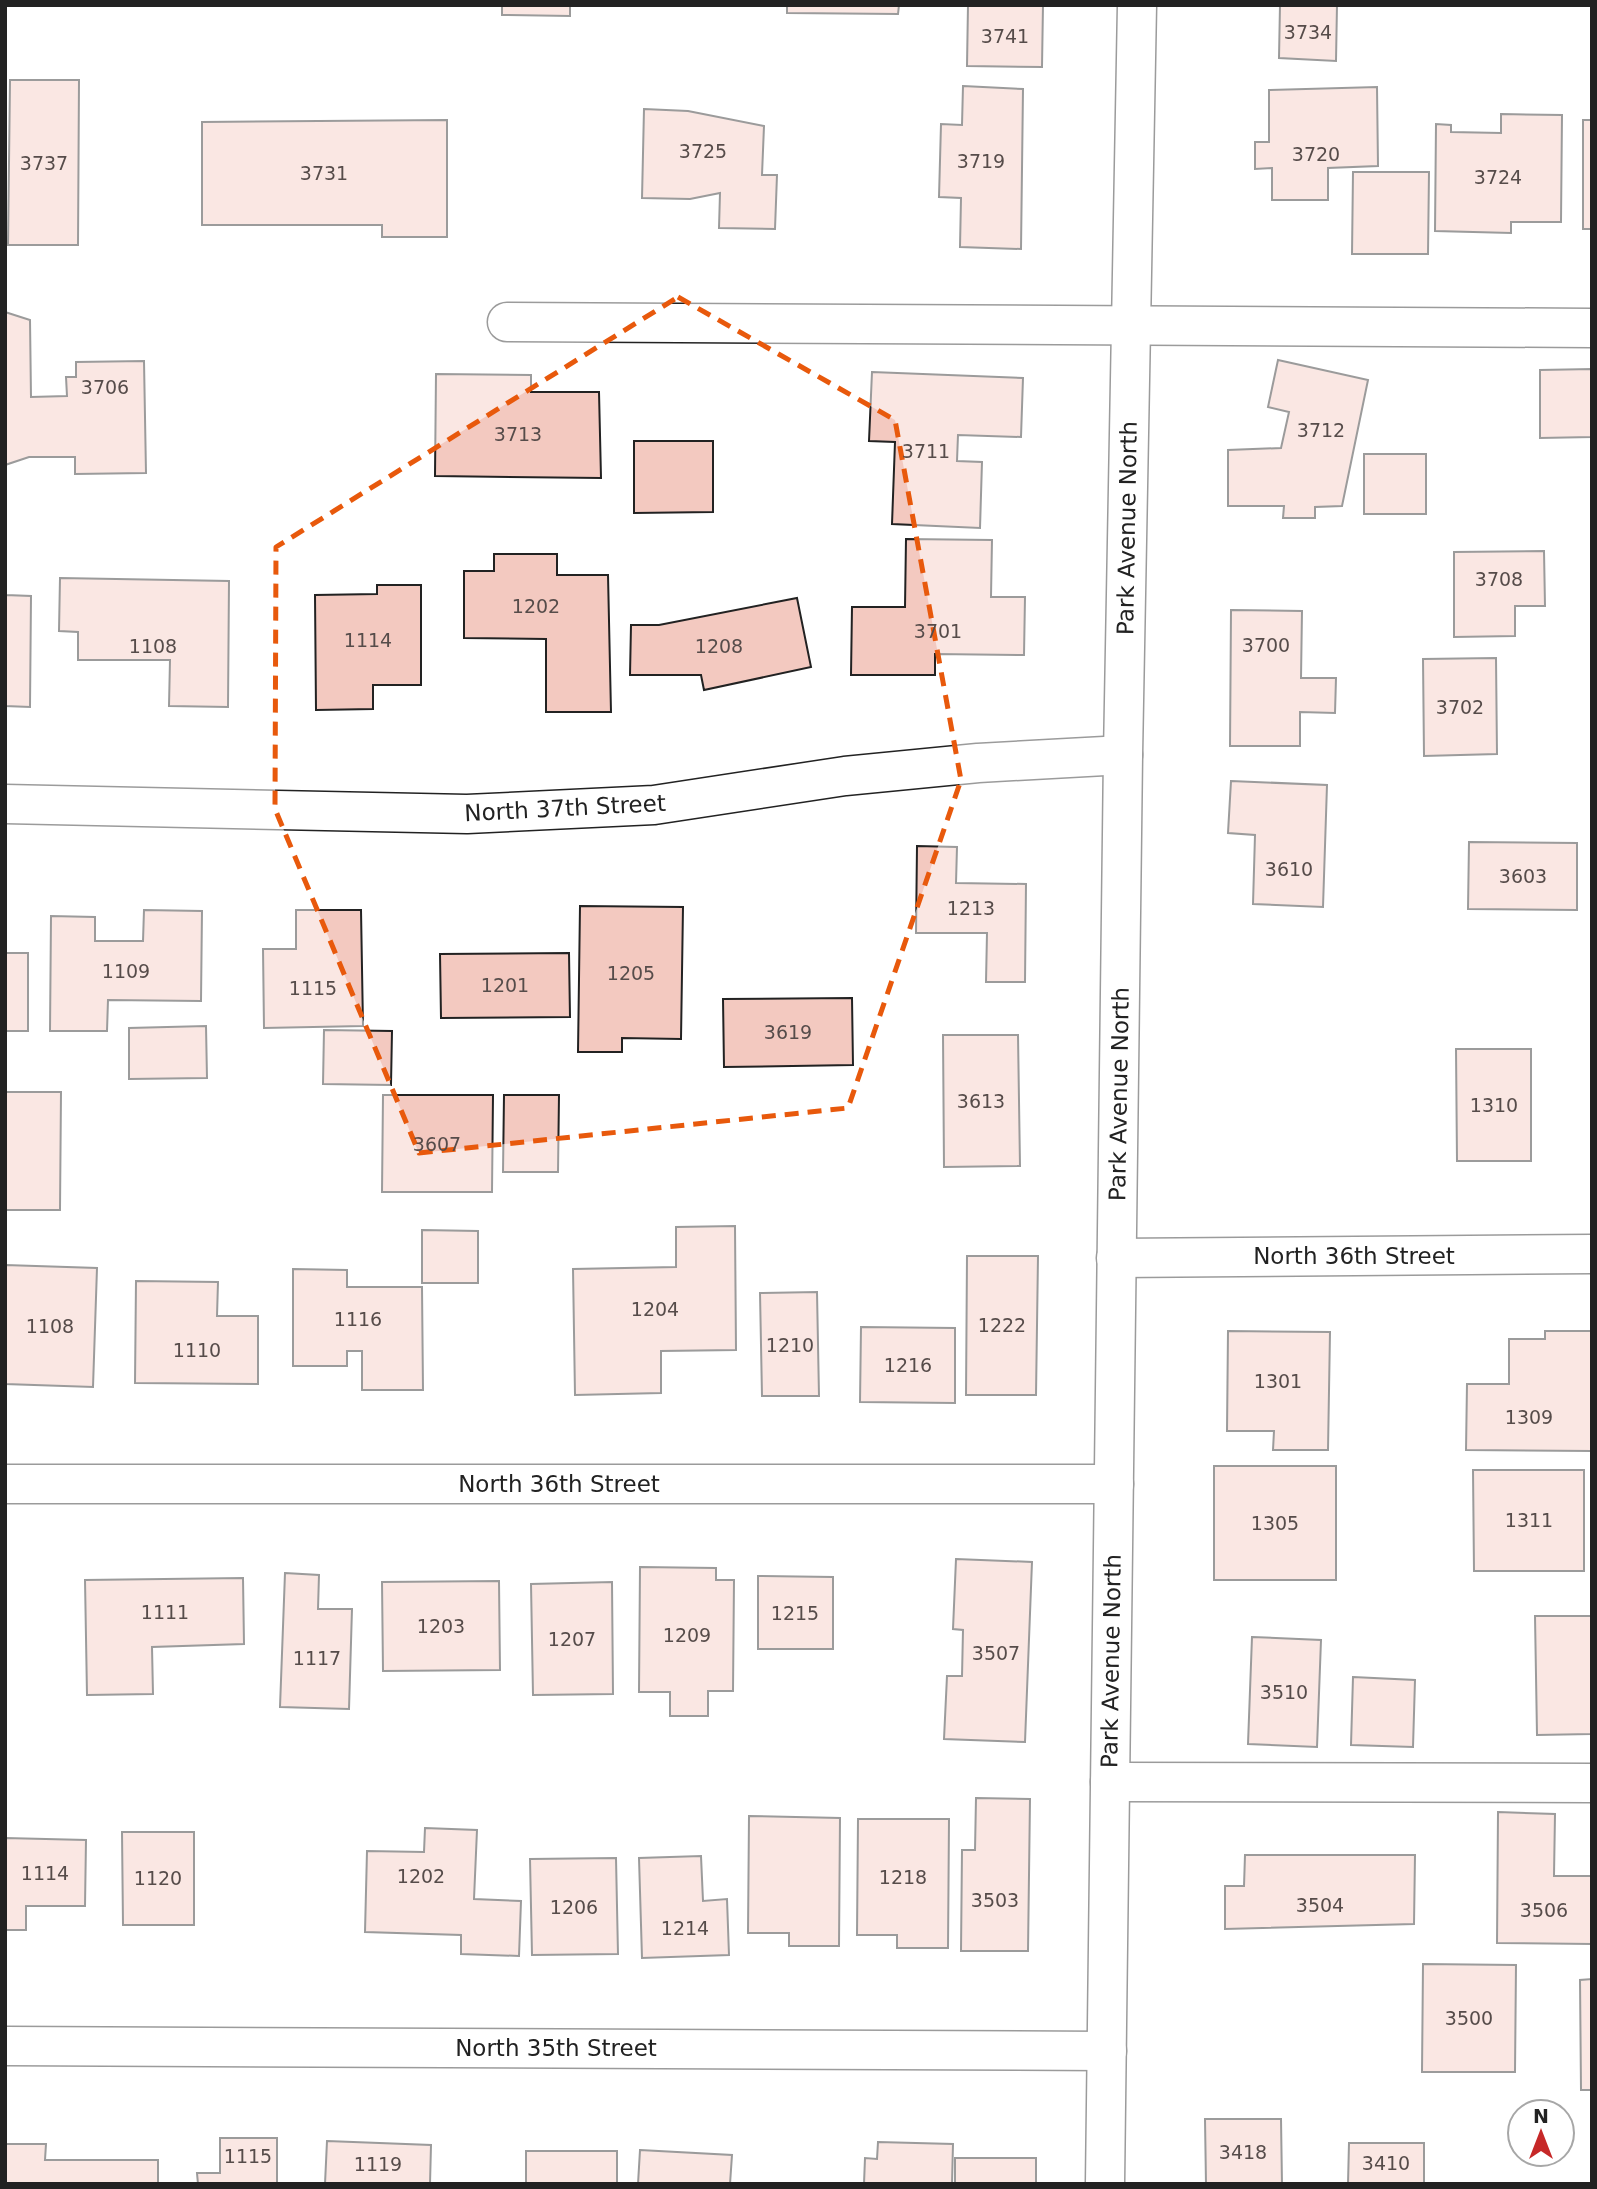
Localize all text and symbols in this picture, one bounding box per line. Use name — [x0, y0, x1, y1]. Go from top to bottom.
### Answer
house number: 3734 — [1284, 21, 1332, 43]
house number: 3741 — [981, 25, 1029, 47]
house number: 3725 — [679, 140, 727, 162]
house number: 3720 — [1292, 143, 1340, 165]
house number: 3719 — [957, 150, 1005, 172]
house number: 3737 — [20, 152, 68, 174]
house number: 3731 — [300, 162, 348, 184]
house number: 3724 — [1474, 166, 1522, 188]
house number: 3706 — [81, 376, 129, 398]
house number: 3712 — [1297, 419, 1345, 441]
street label: Park Avenue North — [1112, 421, 1142, 635]
house number: 3713 — [494, 423, 542, 445]
house number: 3711 — [902, 440, 950, 462]
house number: 3708 — [1475, 568, 1523, 590]
house number: 1202 — [512, 595, 560, 617]
house number: 3701 — [914, 620, 962, 642]
house number: 1114 — [344, 629, 392, 651]
house number: 3700 — [1242, 634, 1290, 656]
house number: 1108 — [129, 635, 177, 657]
house number: 1208 — [695, 635, 743, 657]
house number: 3702 — [1436, 696, 1484, 718]
street label: North 37th Street — [464, 790, 666, 826]
house number: 3610 — [1265, 858, 1313, 880]
house number: 3603 — [1499, 865, 1547, 887]
house number: 1213 — [947, 897, 995, 919]
house number: 1109 — [102, 960, 150, 982]
house number: 1205 — [607, 962, 655, 984]
house number: 1201 — [481, 974, 529, 996]
house number: 1115 — [289, 977, 337, 999]
street label: Park Avenue North — [1104, 987, 1134, 1201]
house number: 3619 — [764, 1021, 812, 1043]
house number: 3613 — [957, 1090, 1005, 1112]
house number: 1310 — [1470, 1094, 1518, 1116]
house number: 3607 — [413, 1133, 461, 1155]
street label: North 36th Street — [1253, 1243, 1455, 1269]
house number: 1204 — [631, 1298, 679, 1320]
house number: 1116 — [334, 1308, 382, 1330]
house number: 1222 — [978, 1314, 1026, 1336]
house number: 1108 — [26, 1315, 74, 1337]
house number: 1210 — [766, 1334, 814, 1356]
house number: 1110 — [173, 1339, 221, 1361]
house number: 1216 — [884, 1354, 932, 1376]
house number: 1301 — [1254, 1370, 1302, 1392]
house number: 1309 — [1505, 1406, 1553, 1428]
street label: North 36th Street — [458, 1471, 660, 1497]
house number: 1311 — [1505, 1509, 1553, 1531]
house number: 1305 — [1251, 1512, 1299, 1534]
street label: Park Avenue North — [1096, 1554, 1126, 1768]
house number: 1111 — [141, 1601, 189, 1623]
house number: 1215 — [771, 1602, 819, 1624]
house number: 1203 — [417, 1615, 465, 1637]
house number: 1209 — [663, 1624, 711, 1646]
house number: 1207 — [548, 1628, 596, 1650]
house number: 3507 — [972, 1642, 1020, 1664]
house number: 1117 — [293, 1647, 341, 1669]
house number: 3510 — [1260, 1681, 1308, 1703]
house number: 1114 — [21, 1862, 69, 1884]
house number: 1202 — [397, 1865, 445, 1887]
house number: 1218 — [879, 1866, 927, 1888]
house number: 1120 — [134, 1867, 182, 1889]
house number: 3503 — [971, 1889, 1019, 1911]
house number: 3504 — [1296, 1894, 1344, 1916]
house number: 1206 — [550, 1896, 598, 1918]
house number: 3506 — [1520, 1899, 1568, 1921]
house number: 1214 — [661, 1917, 709, 1939]
house number: 3500 — [1445, 2007, 1493, 2029]
street label: North 35th Street — [455, 2035, 657, 2061]
north arrow — [1506, 2098, 1576, 2168]
text: N — [1533, 2105, 1549, 2127]
house number: 3418 — [1219, 2141, 1267, 2163]
house number: 1115 — [224, 2145, 272, 2167]
house number: 3410 — [1362, 2152, 1410, 2174]
house number: 1119 — [354, 2153, 402, 2175]

